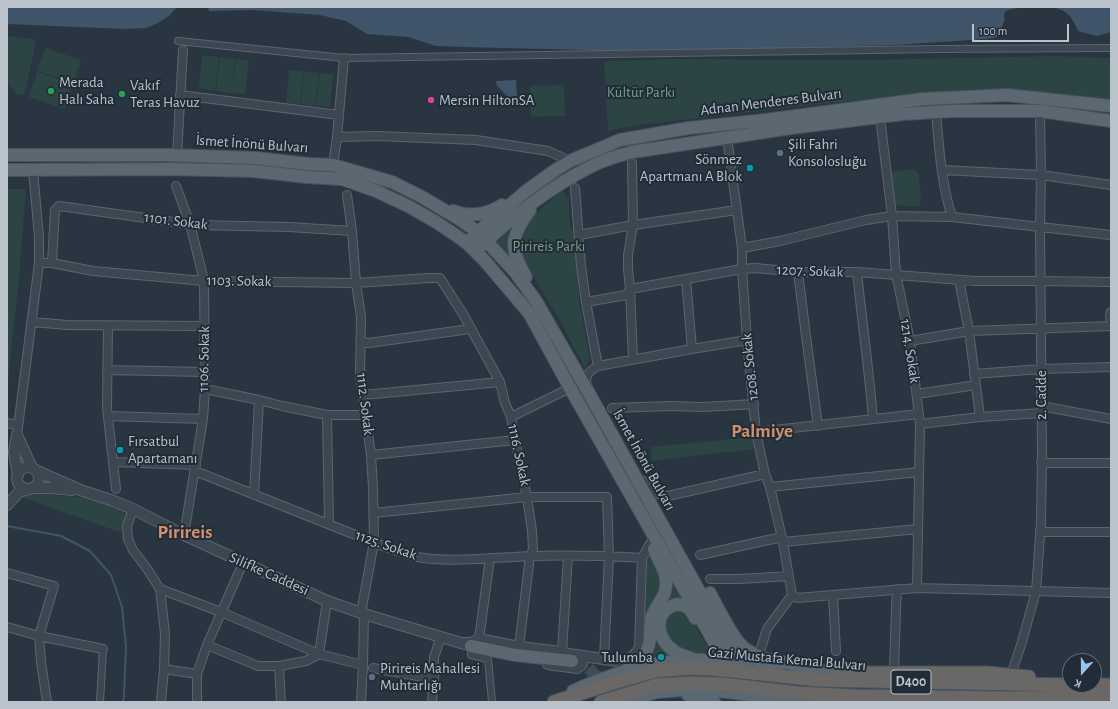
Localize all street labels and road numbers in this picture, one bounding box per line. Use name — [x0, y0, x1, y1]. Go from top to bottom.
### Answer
street label: Adnan Menderes Bulvarı — [699, 84, 843, 120]
street label: İsmet İnönü Bulvarı — [195, 131, 309, 157]
street label: 1101. Sokak — [143, 208, 209, 234]
street label: 1207. Sokak — [776, 261, 844, 281]
street label: 1103. Sokak — [206, 271, 272, 291]
street label: 1214. Sokak — [896, 318, 924, 384]
street label: 1106. Sokak — [194, 326, 214, 392]
street label: 1208. Sokak — [738, 333, 762, 401]
street label: 2. Cadde — [1032, 370, 1050, 420]
street label: 1112. Sokak — [352, 372, 378, 436]
street label: İsmet İnönü Bulvarı — [609, 406, 679, 514]
street label: 1116. Sokak — [504, 422, 534, 488]
street label: 1125. Sokak — [353, 526, 419, 564]
street label: Silifke Caddesi — [226, 548, 312, 600]
street label: Gazi Mustafa Kemal Bulvarı — [707, 643, 867, 675]
road number: D400 — [891, 670, 931, 694]

